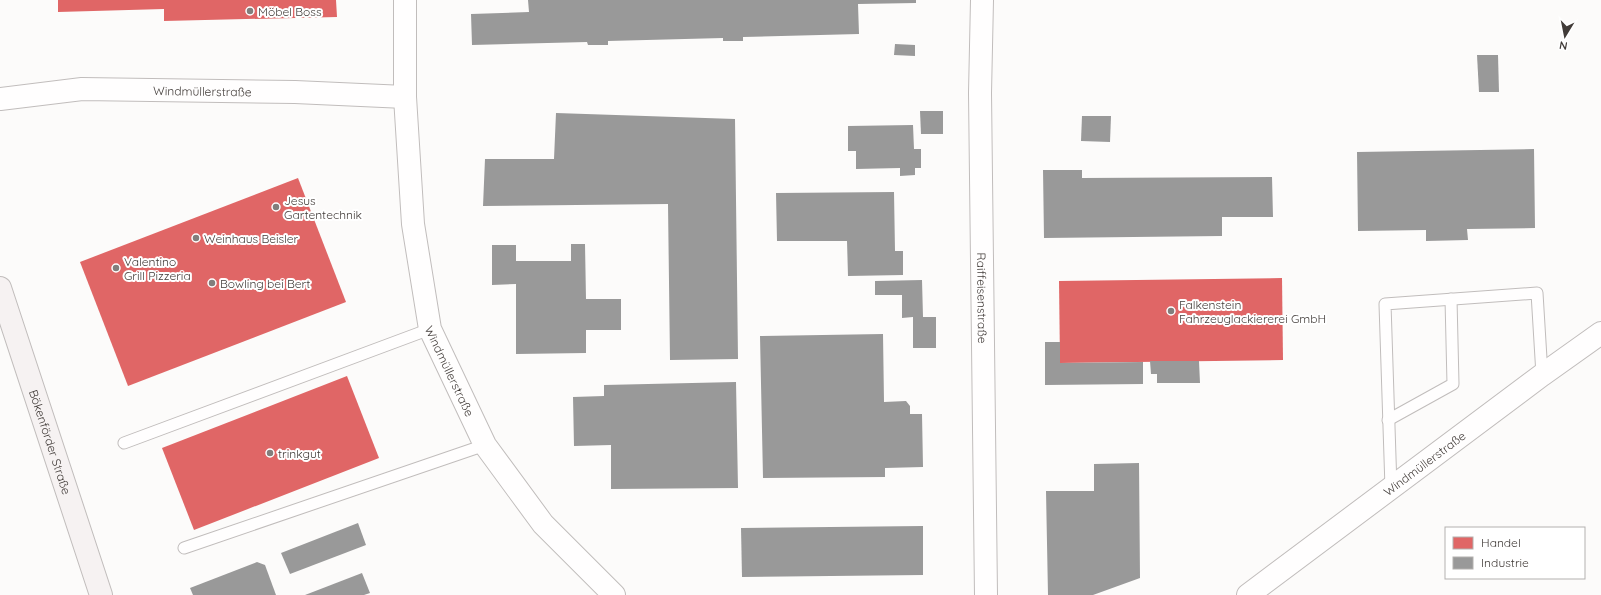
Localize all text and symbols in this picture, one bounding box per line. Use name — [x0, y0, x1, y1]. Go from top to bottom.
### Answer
place label: Möbel Boss — [258, 4, 322, 19]
marker: Möbel Boss — [245, 6, 255, 16]
north arrow — [1545, 16, 1585, 56]
text: N — [1558, 38, 1568, 53]
street label: Windmüllerstraße — [153, 83, 252, 99]
place label: Jesus Gartentechnik — [284, 193, 362, 222]
marker: Jesus Gartentechnik — [271, 202, 281, 212]
place label: Weinhaus Beisler — [204, 231, 299, 246]
marker: Weinhaus Beisler — [191, 233, 201, 243]
street label: Raiffeisenstraße — [974, 252, 990, 344]
place label: Valentino Grill Pizzeria — [124, 254, 191, 283]
marker: Valentino Grill Pizzeria — [111, 263, 121, 273]
place label: Bowling bei Bert — [220, 276, 310, 291]
marker: Bowling bei Bert — [207, 278, 217, 288]
place label: Falkenstein Fahrzeuglackiererei GmbH — [1179, 297, 1326, 326]
marker: Falkenstein Fahrzeuglackiererei GmbH — [1166, 306, 1176, 316]
street label: Windmüllerstraße — [422, 323, 478, 419]
street label: Bökenförder Straße — [26, 388, 75, 496]
street label: Windmüllerstraße — [1380, 428, 1468, 499]
place label: trinkgut — [278, 446, 321, 461]
marker: trinkgut — [265, 448, 275, 458]
legend — [1445, 527, 1585, 579]
text: Handel — [1481, 535, 1521, 550]
text: Industrie — [1481, 555, 1529, 570]

